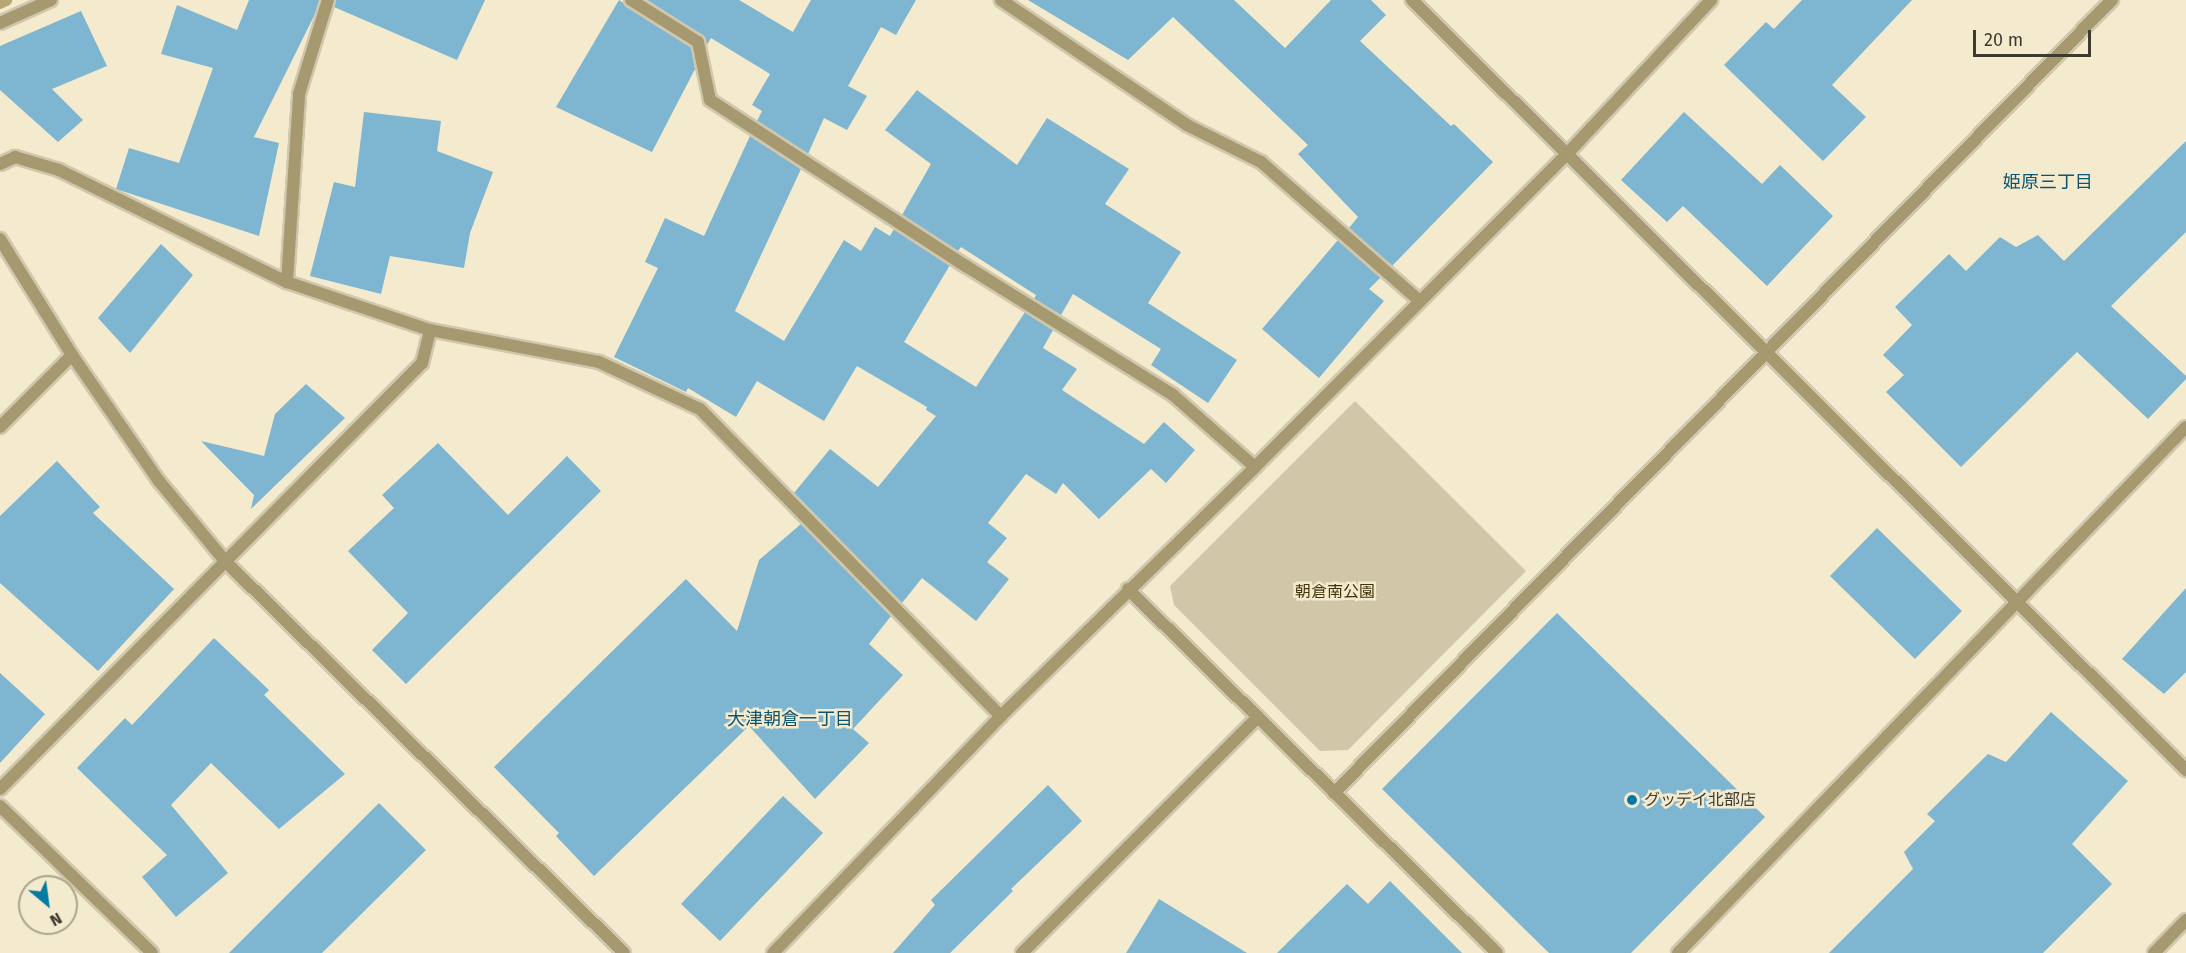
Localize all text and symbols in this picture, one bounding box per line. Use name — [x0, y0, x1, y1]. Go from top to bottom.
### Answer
scale bar — [1976, 18, 2094, 56]
text: 20 m — [1984, 29, 2023, 51]
district label: 姫原三丁目 — [2003, 171, 2093, 193]
park label: 朝倉南公園 — [1295, 582, 1375, 602]
district label: 大津朝倉一丁目 — [727, 708, 853, 730]
place label: グッデイ北部店 — [1644, 790, 1756, 810]
marker: グッデイ北部店 — [1625, 793, 1639, 807]
north arrow — [18, 875, 78, 935]
text: N — [47, 909, 65, 930]

